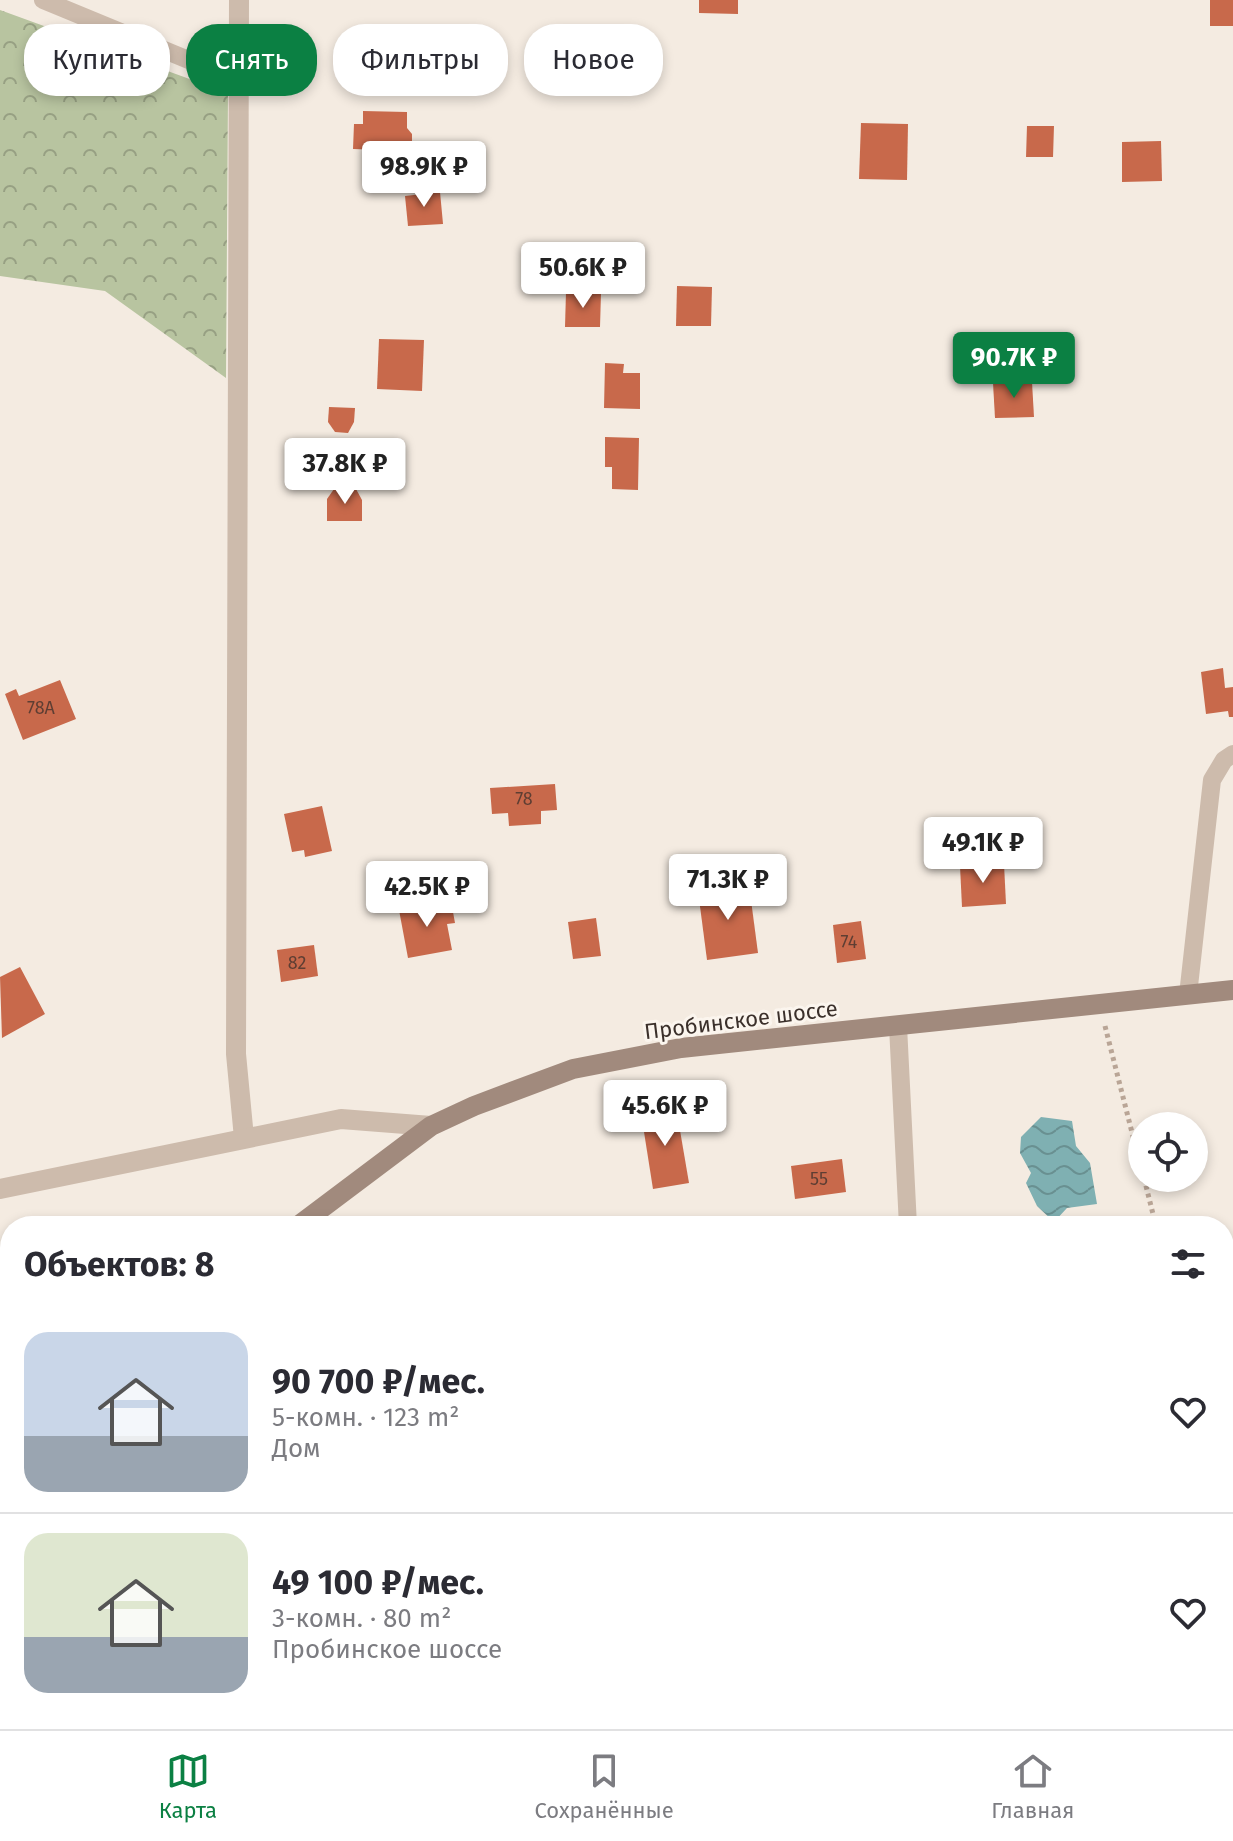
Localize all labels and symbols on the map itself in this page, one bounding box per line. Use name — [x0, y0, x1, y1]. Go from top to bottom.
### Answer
pin: 98.9K ₽ — [350, 141, 498, 209]
pin: 50.6K ₽ — [509, 242, 657, 310]
pin: 90.7K ₽ — [940, 332, 1088, 400]
pin: 37.8K ₽ — [271, 438, 419, 506]
house number: 78А — [27, 697, 56, 719]
house number: 78 — [515, 788, 533, 810]
pin: 49.1K ₽ — [909, 817, 1057, 885]
pin: 71.3K ₽ — [654, 854, 802, 922]
pin: 42.5K ₽ — [353, 861, 501, 929]
house number: 74 — [841, 931, 858, 953]
house number: 82 — [288, 952, 306, 974]
street label: Пробинское шоссе — [643, 995, 839, 1045]
pin: 45.6K ₽ — [591, 1080, 739, 1148]
house number: 55 — [810, 1168, 828, 1190]

